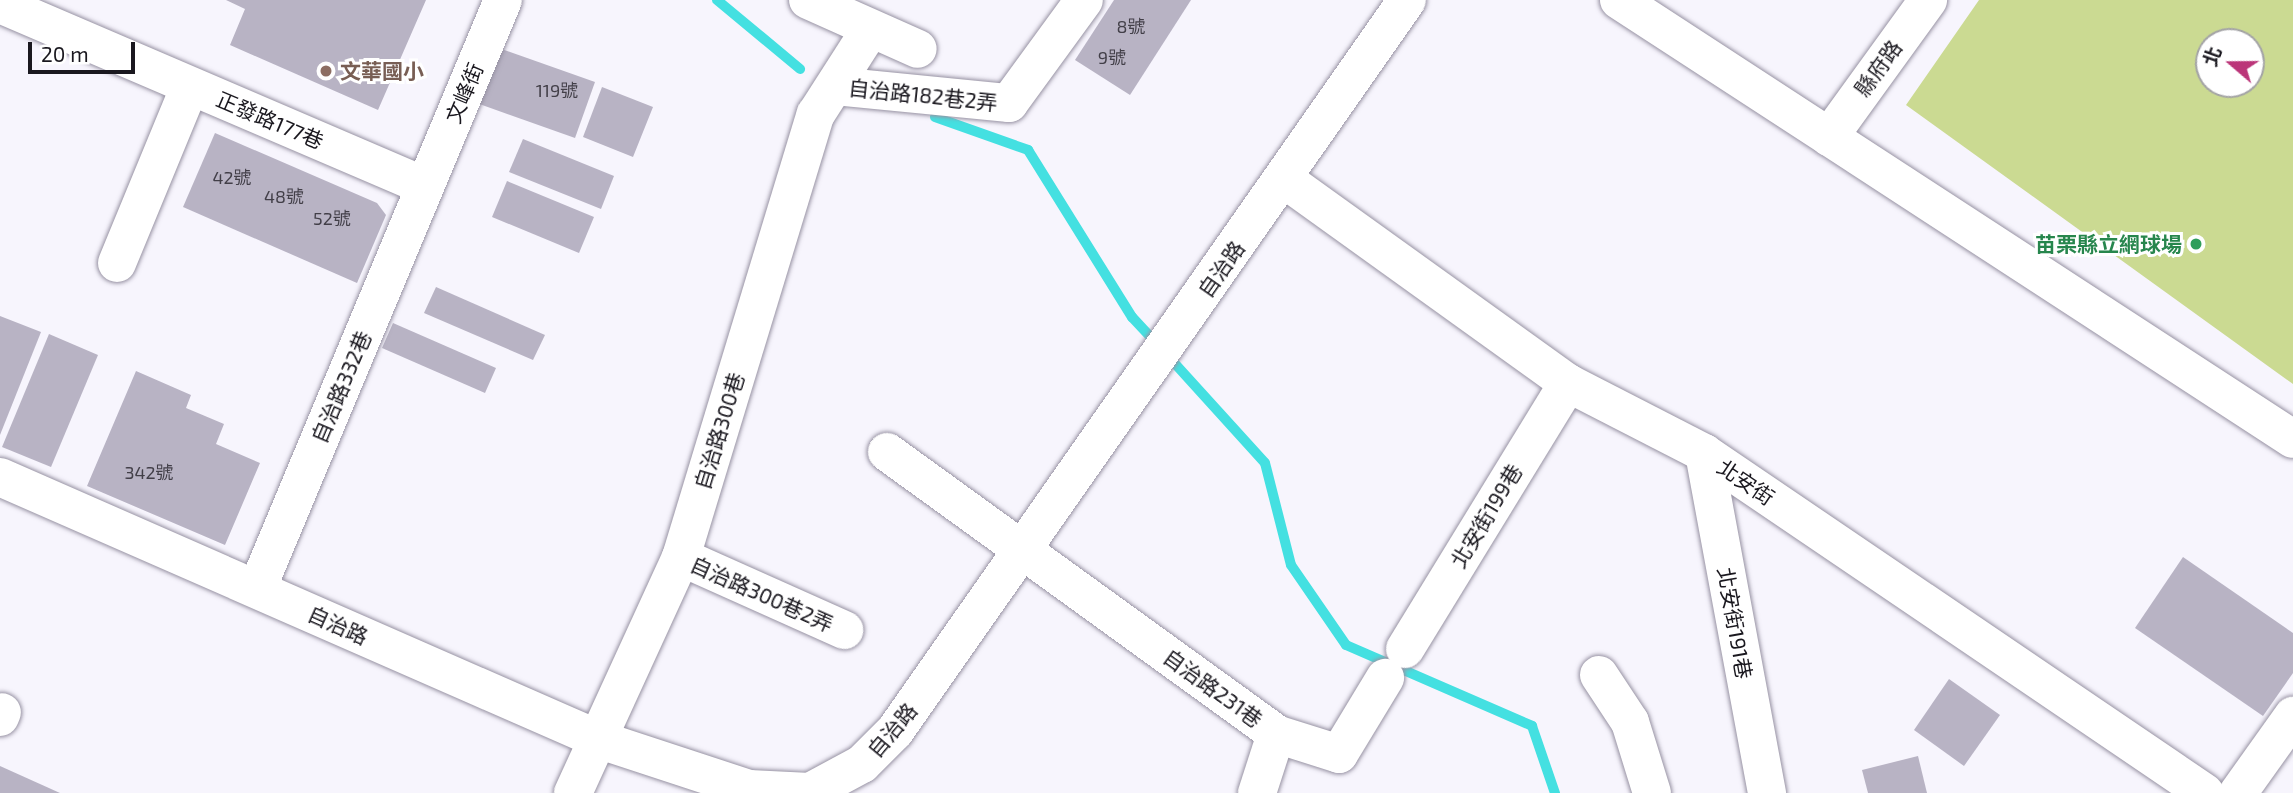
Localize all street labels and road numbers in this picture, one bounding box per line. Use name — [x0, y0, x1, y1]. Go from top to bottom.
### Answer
street label: 縣府路 — [1849, 35, 1907, 101]
street label: 文峰街 — [440, 59, 488, 127]
street label: 自治路182巷2弄 — [847, 75, 999, 115]
street label: 正發路177巷 — [213, 86, 327, 154]
street label: 自治路 — [1193, 236, 1249, 302]
street label: 自治路332巷 — [306, 327, 376, 447]
street label: 自治路300巷 — [689, 369, 749, 493]
street label: 北安街 — [1713, 454, 1779, 510]
street label: 北安街199巷 — [1445, 460, 1527, 572]
street label: 自治路300巷2弄 — [687, 551, 837, 637]
street label: 北安街191巷 — [1713, 565, 1757, 681]
street label: 自治路 — [304, 601, 372, 649]
street label: 自治路231巷 — [1159, 644, 1267, 732]
street label: 自治路 — [862, 698, 922, 762]

